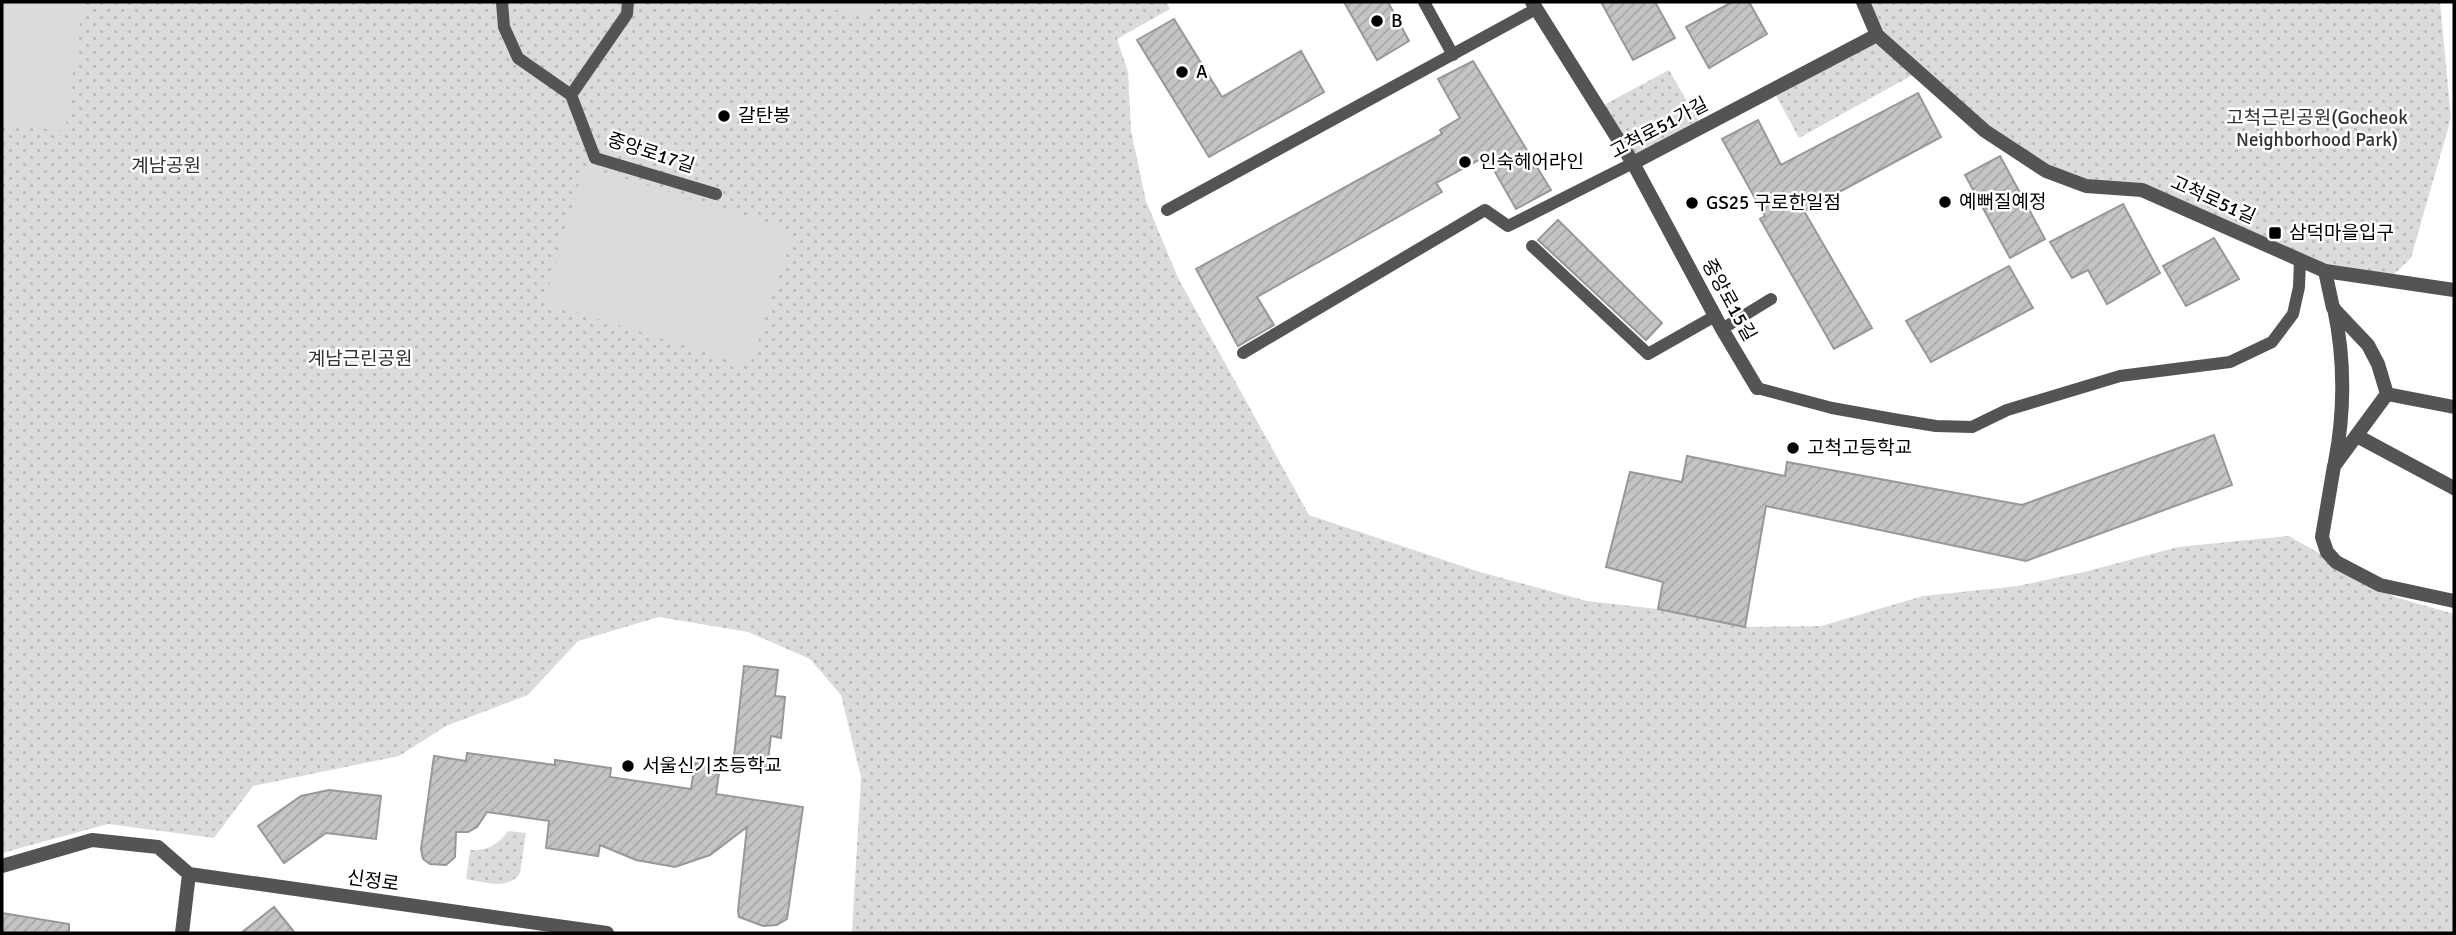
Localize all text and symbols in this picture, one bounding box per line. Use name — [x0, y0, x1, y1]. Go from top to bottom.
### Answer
place label: B — [1391, 9, 1403, 33]
marker: B — [1369, 13, 1385, 29]
place label: A — [1196, 60, 1208, 84]
marker: A — [1174, 64, 1190, 80]
street label: 고척로51가길 — [1606, 92, 1712, 164]
place label: 갈탄봉 — [738, 104, 790, 128]
park label: 고척근린공원(Gocheok Neighborhood Park) — [2226, 106, 2408, 152]
marker: 갈탄봉 — [716, 108, 732, 124]
street label: 중앙로17길 — [604, 128, 698, 178]
place label: 인숙헤어라인 — [1479, 150, 1584, 174]
park label: 계남공원 — [131, 154, 201, 178]
marker: 인숙헤어라인 — [1457, 154, 1473, 170]
street label: 고척로51길 — [2167, 171, 2259, 229]
place label: 예뻐질예정 — [1959, 190, 2046, 214]
place label: GS25 구로한일점 — [1706, 191, 1841, 215]
marker: 예뻐질예정 — [1937, 194, 1953, 210]
marker: GS25 구로한일점 — [1684, 195, 1700, 211]
place label: 삼덕마을입구 — [2289, 221, 2394, 245]
marker: 삼덕마을입구 — [2267, 225, 2283, 241]
street label: 중앙로15길 — [1697, 255, 1761, 345]
park label: 계남근린공원 — [308, 347, 412, 371]
place label: 고척고등학교 — [1807, 436, 1912, 460]
marker: 고척고등학교 — [1785, 440, 1801, 456]
place label: 서울신기초등학교 — [642, 754, 782, 778]
marker: 서울신기초등학교 — [620, 758, 636, 774]
street label: 신정로 — [345, 865, 401, 897]

